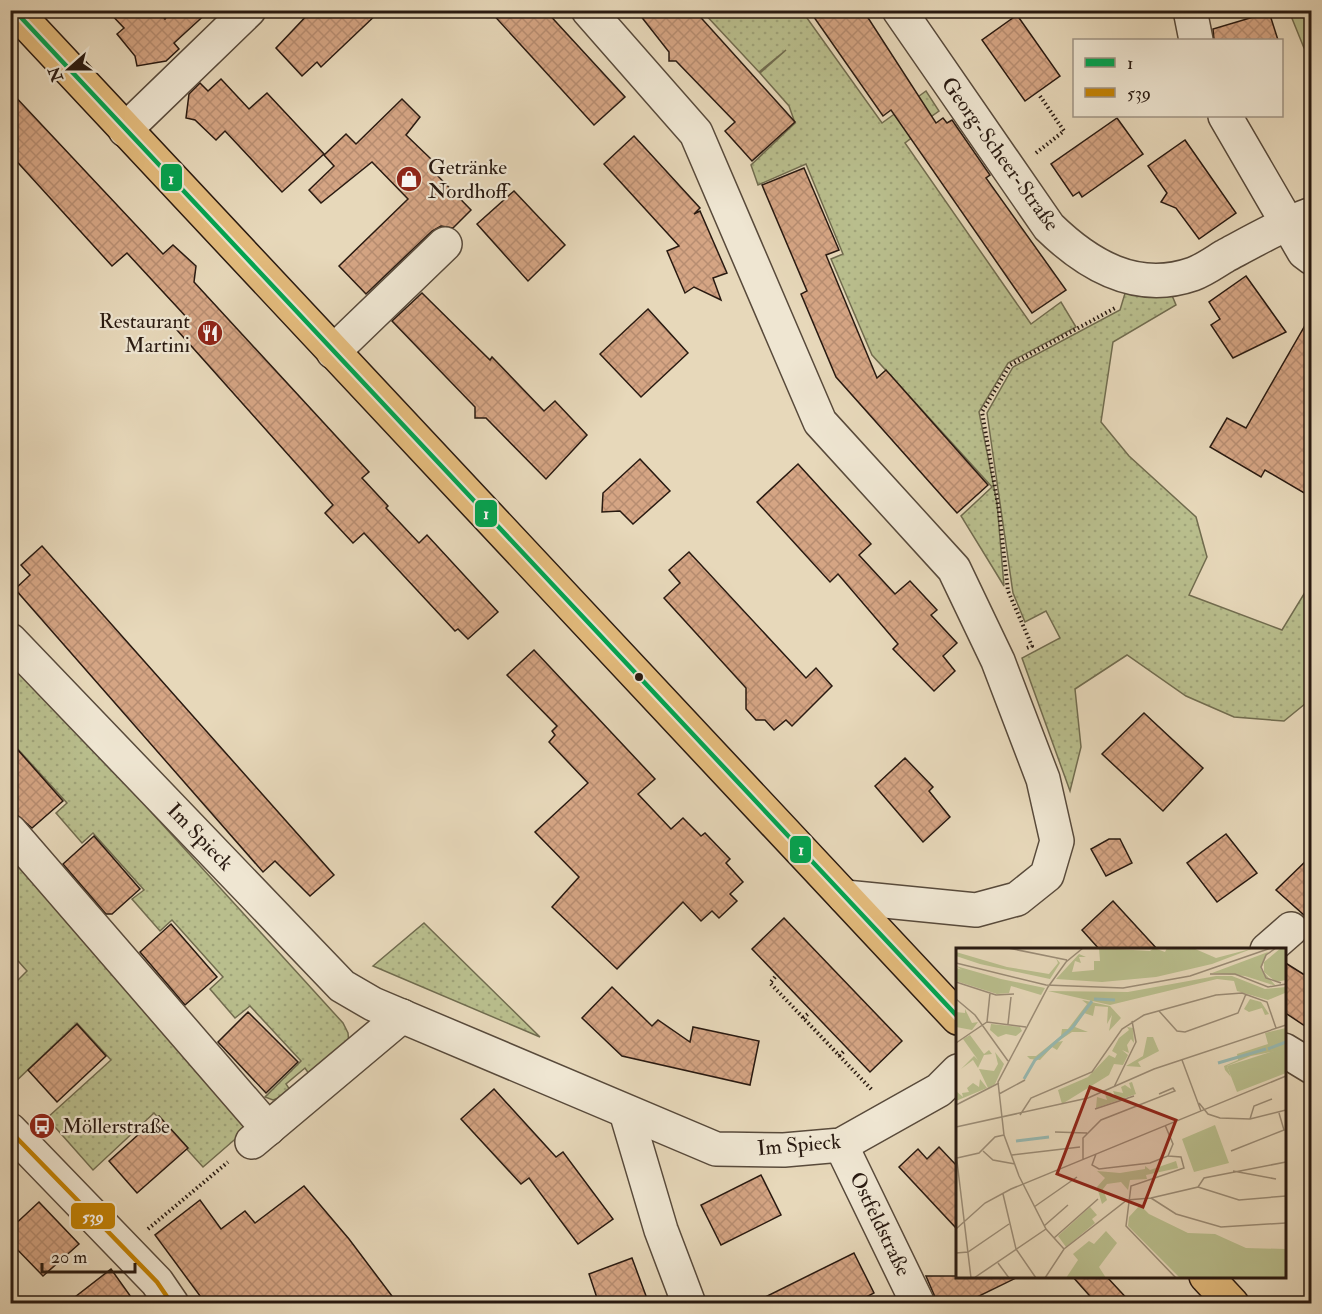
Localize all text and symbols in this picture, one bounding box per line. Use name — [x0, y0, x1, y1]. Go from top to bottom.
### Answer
north arrow — [39, 39, 99, 99]
legend — [1073, 39, 1283, 117]
text: 1 — [1127, 52, 1133, 75]
text: N — [44, 63, 68, 85]
street label: Georg-Scheer-Straße — [935, 72, 1065, 237]
text: 539 — [1127, 82, 1151, 105]
place label: Getränke Nordhoff — [428, 154, 512, 205]
line badge: 1 — [160, 163, 183, 192]
shop icon: Getränke Nordhoff — [394, 164, 424, 194]
text: 1 — [168, 169, 174, 189]
place label: Restaurant Martini — [99, 308, 190, 359]
restaurant icon: Restaurant Martini — [195, 318, 225, 348]
line badge: 1 — [474, 499, 498, 528]
text: 1 — [483, 504, 489, 524]
unlabelled marker — [633, 671, 645, 683]
street label: Im Spieck — [161, 797, 239, 877]
line badge: 1 — [789, 835, 812, 864]
text: 1 — [798, 840, 804, 860]
inset map — [956, 948, 1286, 1278]
bus stop icon: Möllerstraße — [27, 1111, 57, 1141]
place label: Möllerstraße — [62, 1113, 170, 1140]
street label: Im Spieck — [756, 1128, 842, 1162]
street label: Ostfeldstraße — [843, 1167, 917, 1281]
line badge: 539 — [70, 1202, 116, 1230]
text: 539 — [82, 1207, 104, 1227]
scale bar — [42, 1236, 135, 1274]
text: 20 m — [51, 1246, 87, 1269]

